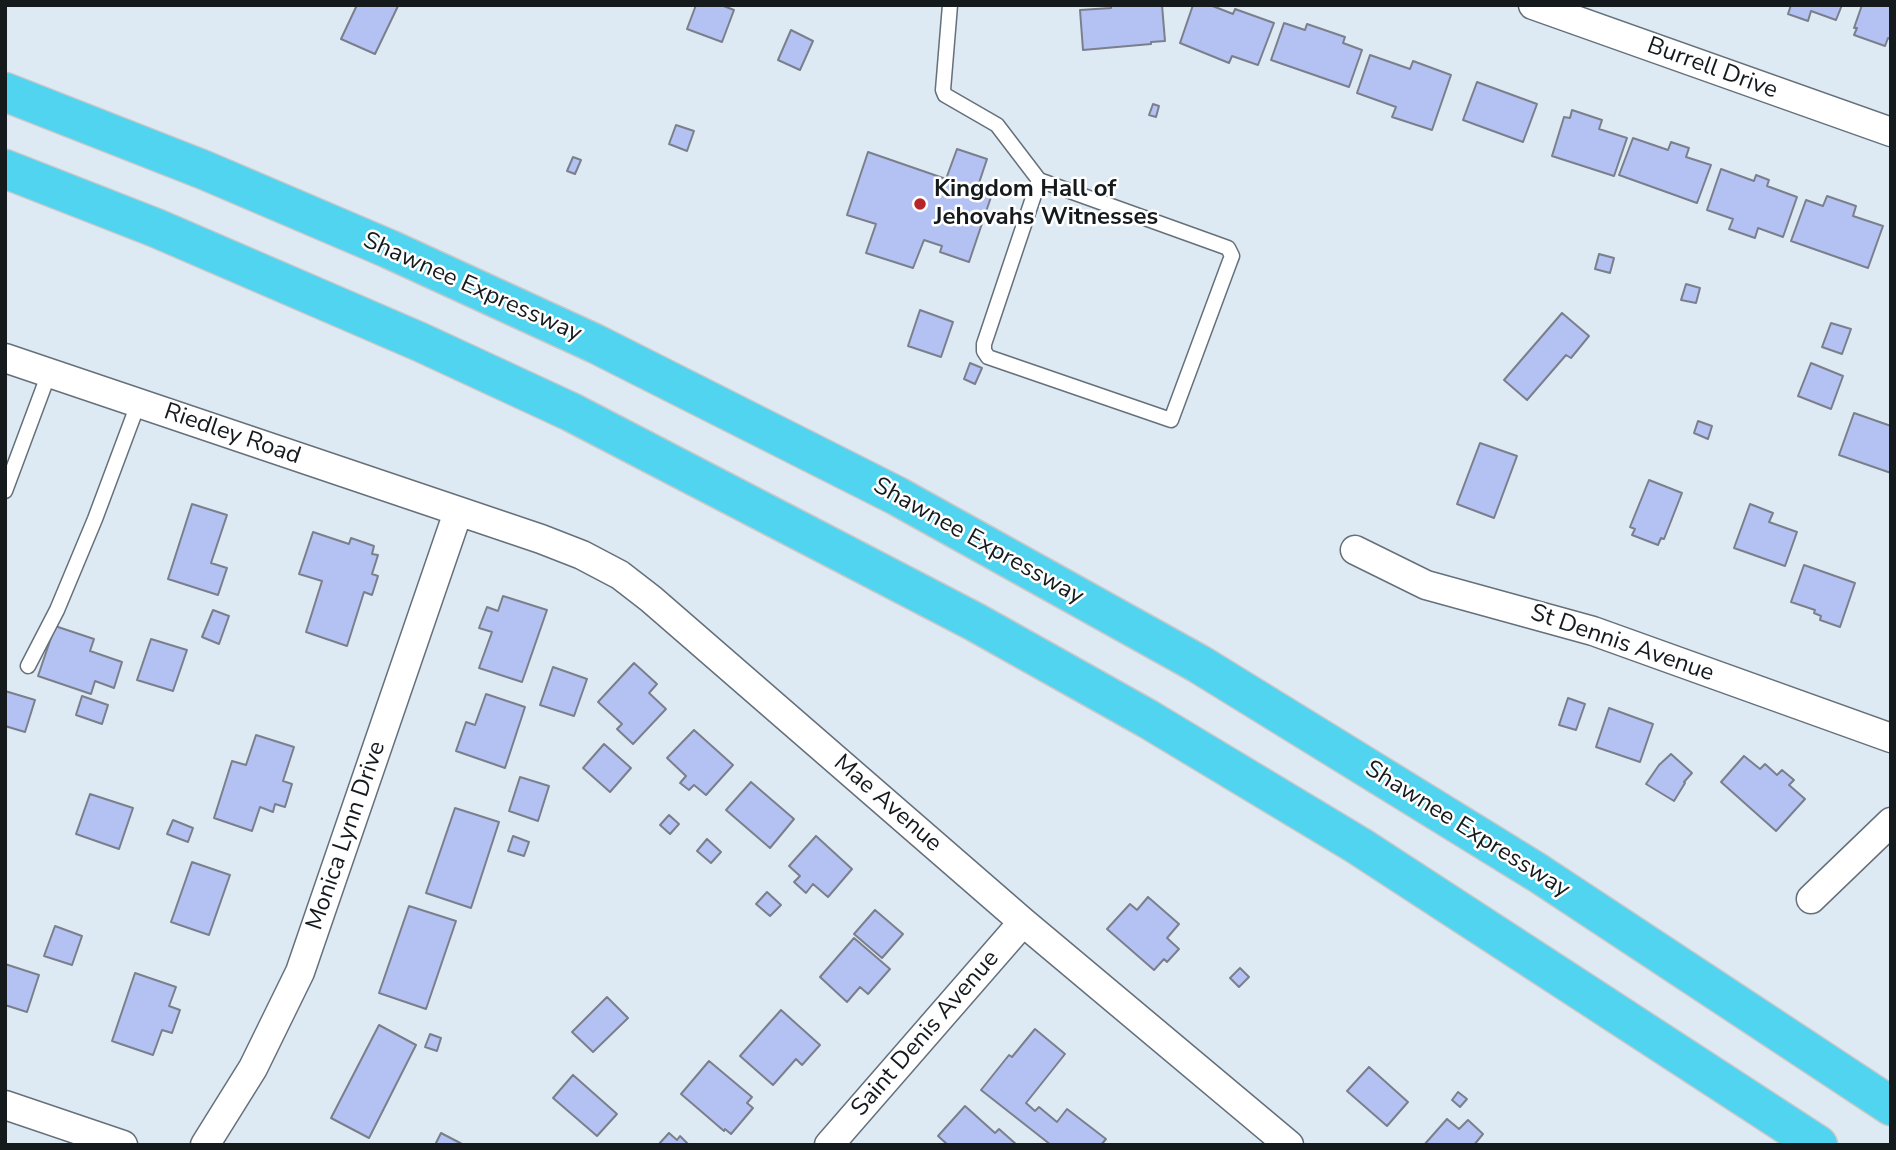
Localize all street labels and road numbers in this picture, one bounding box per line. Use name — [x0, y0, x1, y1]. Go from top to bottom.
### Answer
street label: Burrell Drive — [1643, 32, 1781, 106]
street label: Shawnee Expressway — [358, 227, 586, 349]
street label: Riedley Road — [160, 398, 304, 472]
street label: Shawnee Expressway — [868, 472, 1088, 612]
street label: St Dennis Avenue — [1527, 599, 1717, 689]
street label: Monica Lynn Drive — [301, 738, 393, 934]
street label: Mae Avenue — [827, 749, 947, 859]
street label: Shawnee Expressway — [1359, 755, 1575, 905]
street label: Saint Denis Avenue — [846, 945, 1006, 1123]

